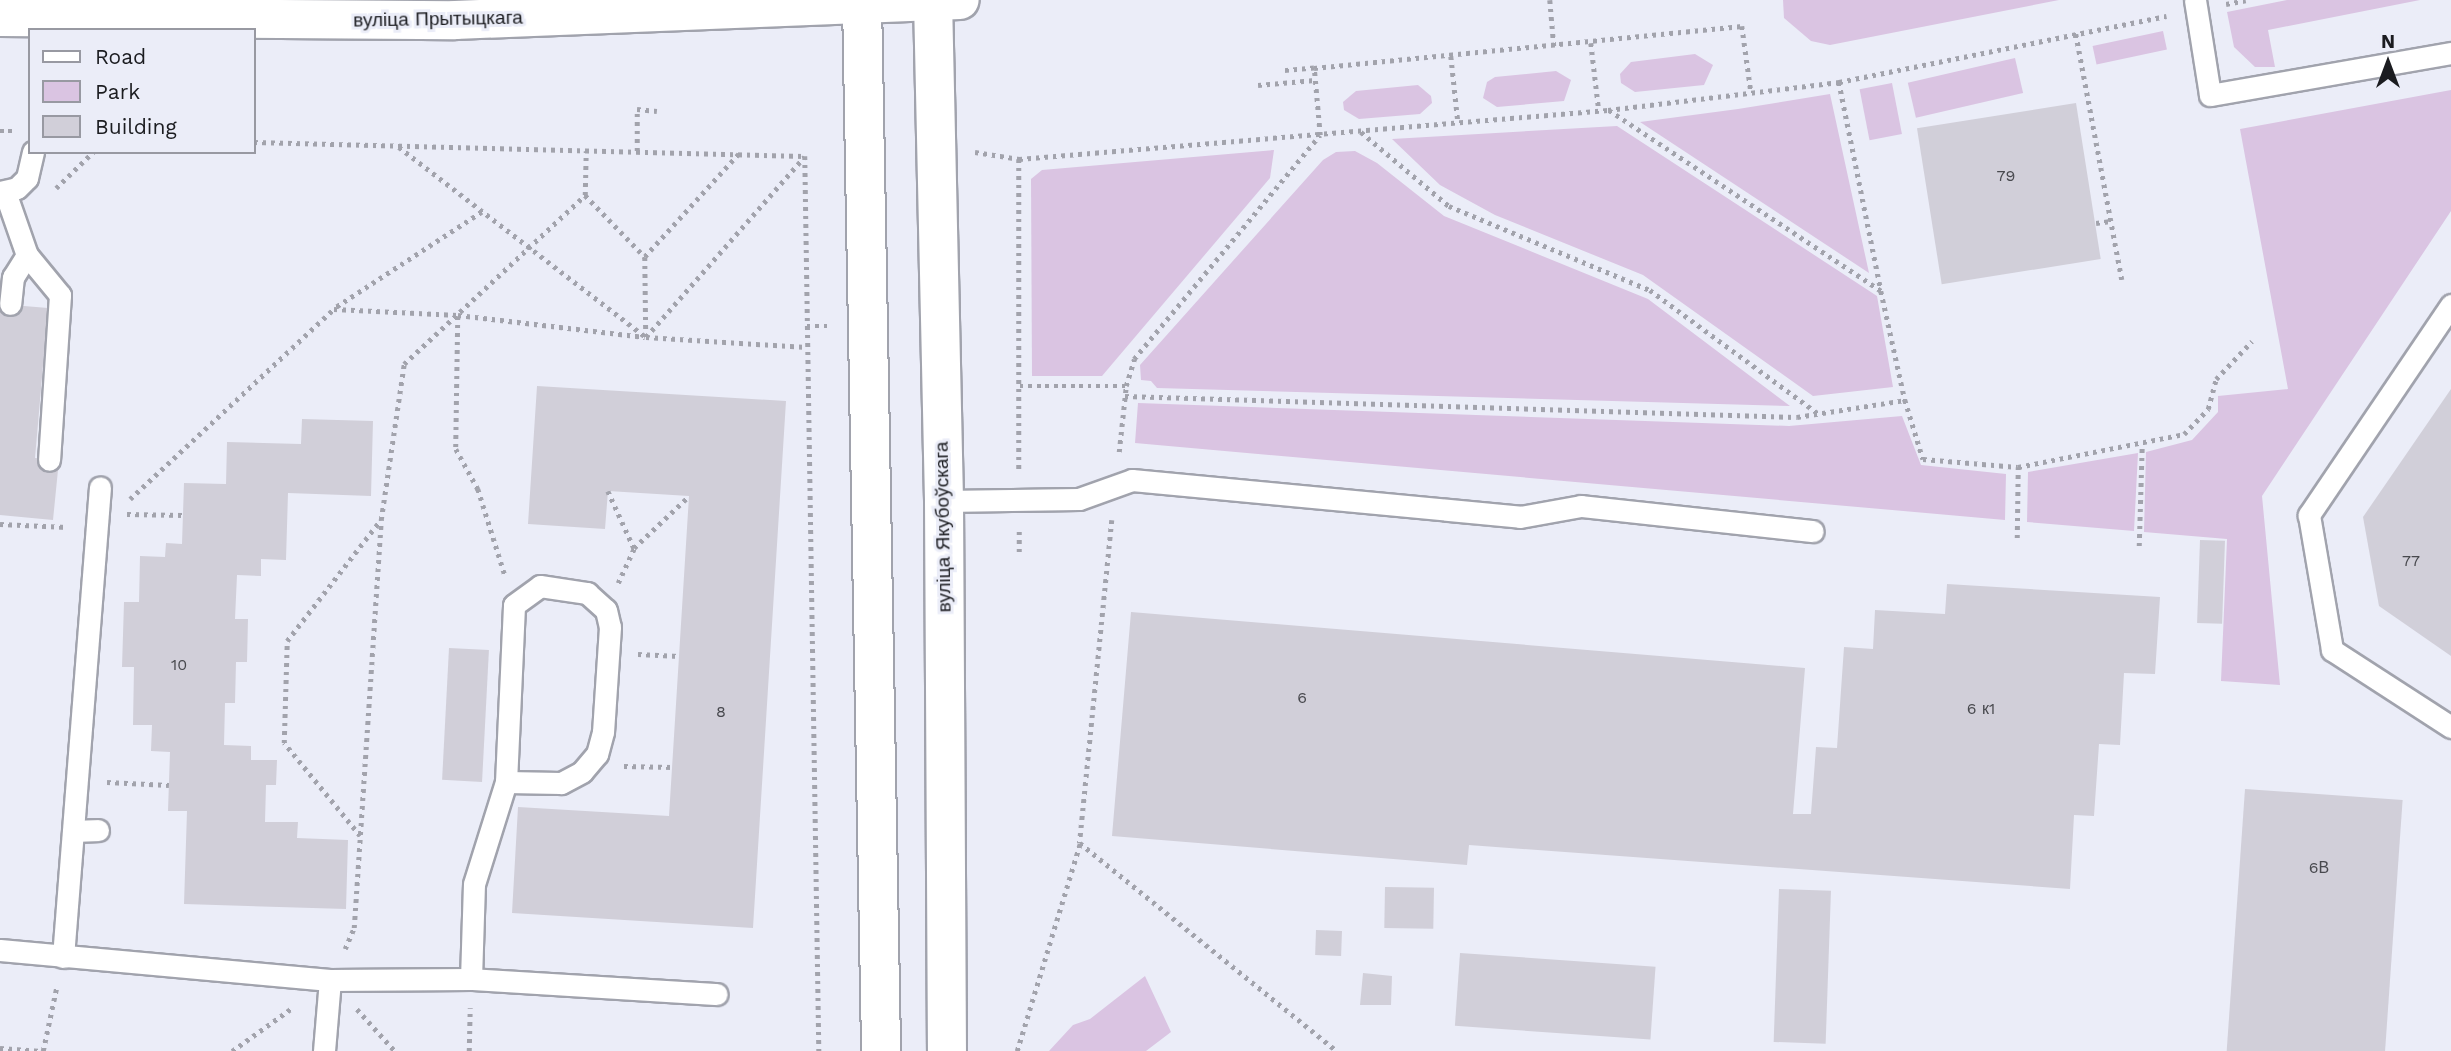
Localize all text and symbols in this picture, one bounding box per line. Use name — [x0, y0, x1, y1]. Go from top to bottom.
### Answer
street label: вуліца Прытыцкага — [353, 6, 523, 32]
legend — [28, 28, 256, 154]
north arrow — [2353, 28, 2423, 98]
text: N — [2381, 30, 2395, 53]
text: Road — [95, 44, 146, 69]
text: Park — [95, 79, 140, 104]
text: Building — [95, 114, 177, 139]
house number: 79 — [1997, 166, 2015, 186]
street label: вуліца Якубоўскага — [930, 441, 956, 613]
house number: 77 — [2402, 551, 2420, 571]
house number: 10 — [171, 655, 187, 675]
house number: 6 — [1297, 688, 1307, 708]
house number: 6 к1 — [1967, 699, 1995, 719]
house number: 8 — [716, 702, 726, 722]
house number: 6В — [2309, 858, 2329, 878]

